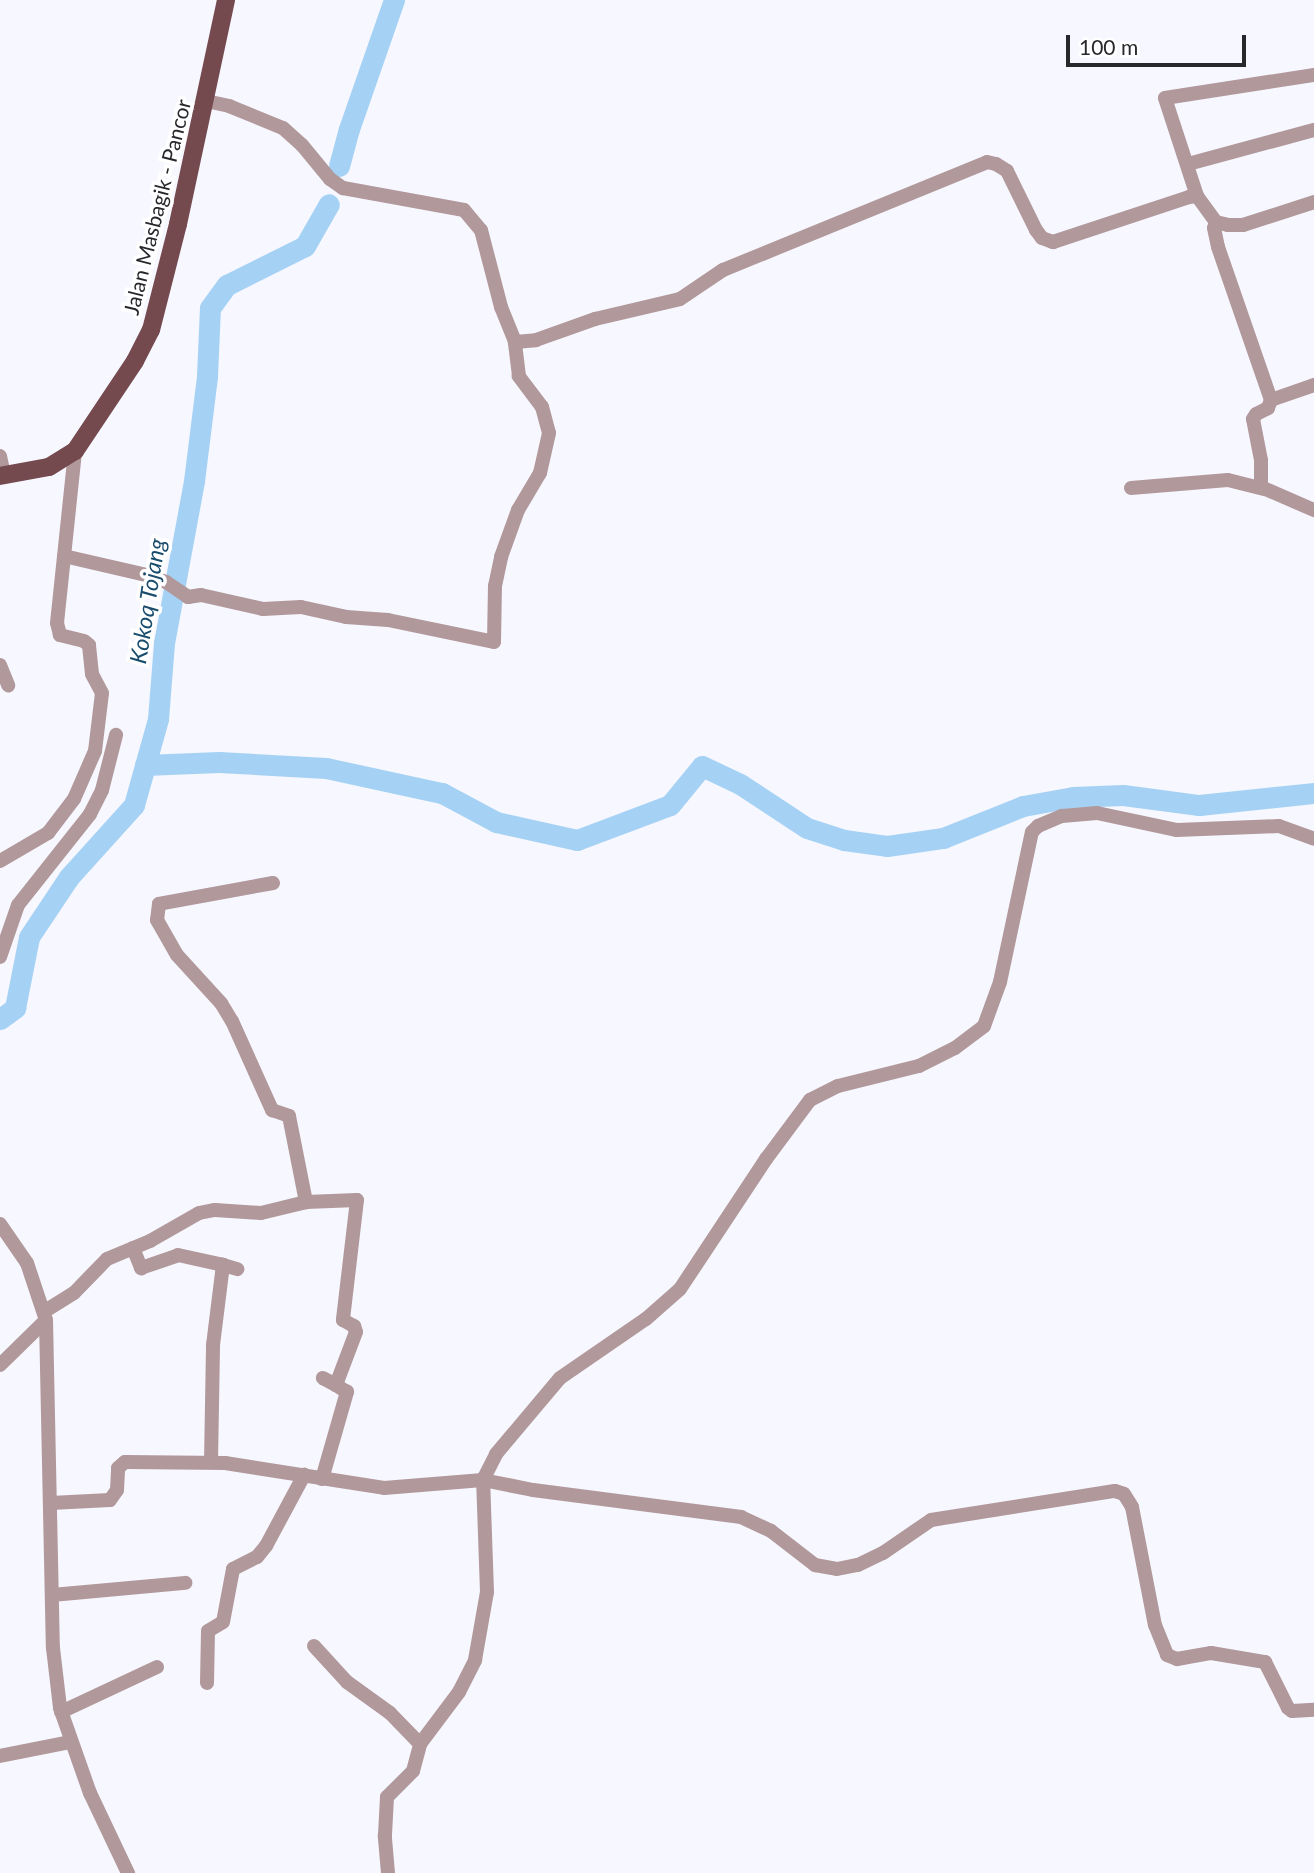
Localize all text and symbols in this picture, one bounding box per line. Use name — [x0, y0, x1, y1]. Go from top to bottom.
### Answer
scale bar — [1069, 21, 1249, 65]
text: 100 m — [1079, 34, 1138, 59]
street label: Jalan Masbagik - Pancor — [118, 97, 196, 317]
water label: Kokoq Tojang — [123, 536, 171, 666]

